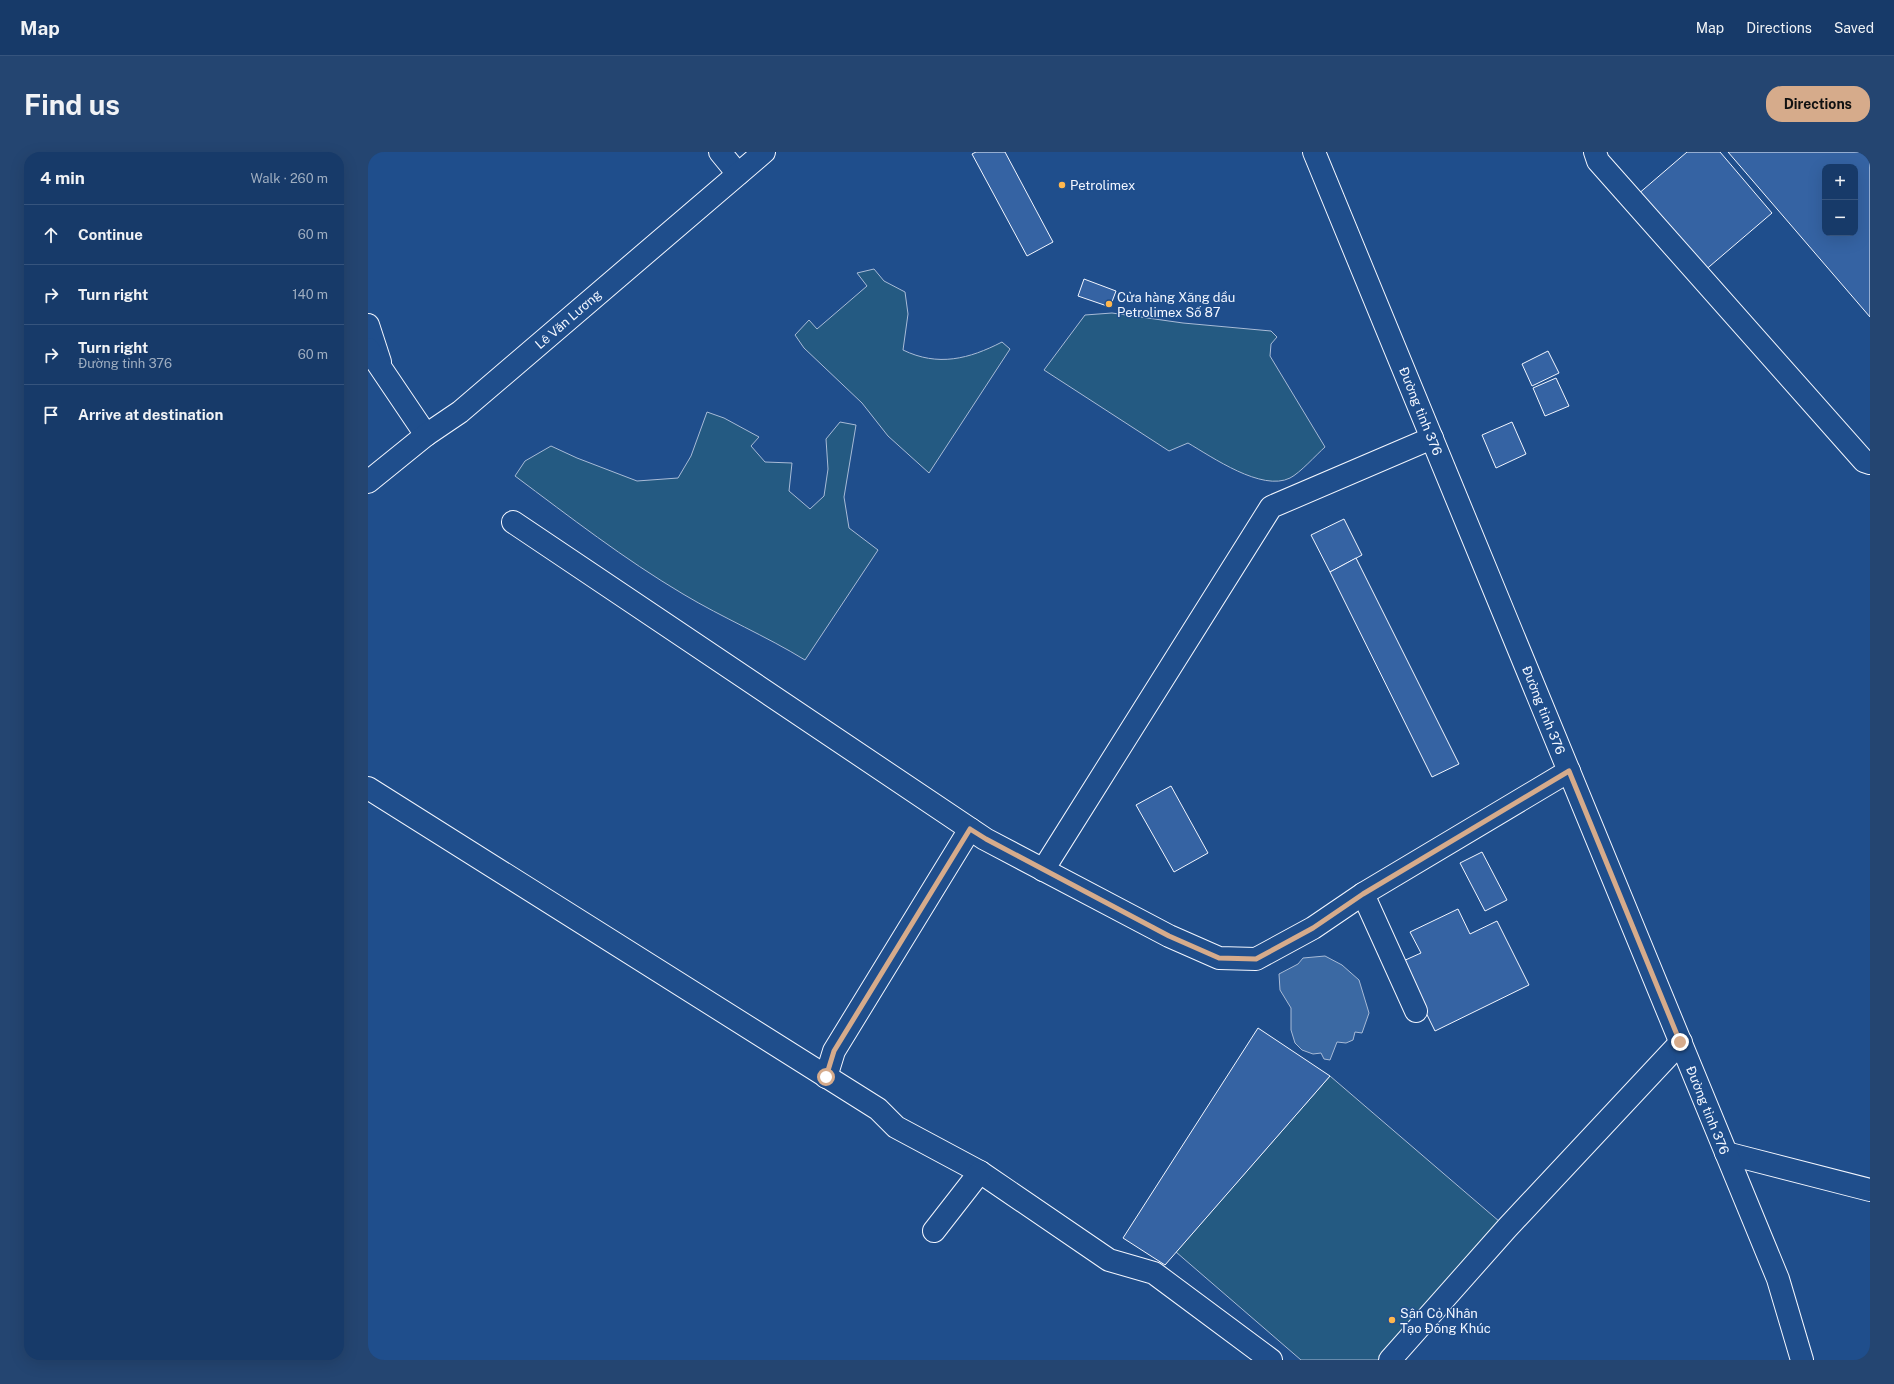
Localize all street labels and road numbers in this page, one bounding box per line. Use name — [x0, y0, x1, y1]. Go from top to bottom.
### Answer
street label: Lê Văn Lương — [532, 287, 604, 352]
street label: Đường tỉnh 376 — [1396, 365, 1445, 458]
street label: Đường tỉnh 376 — [1519, 664, 1568, 757]
street label: Đường tỉnh 376 — [1683, 1064, 1732, 1157]

